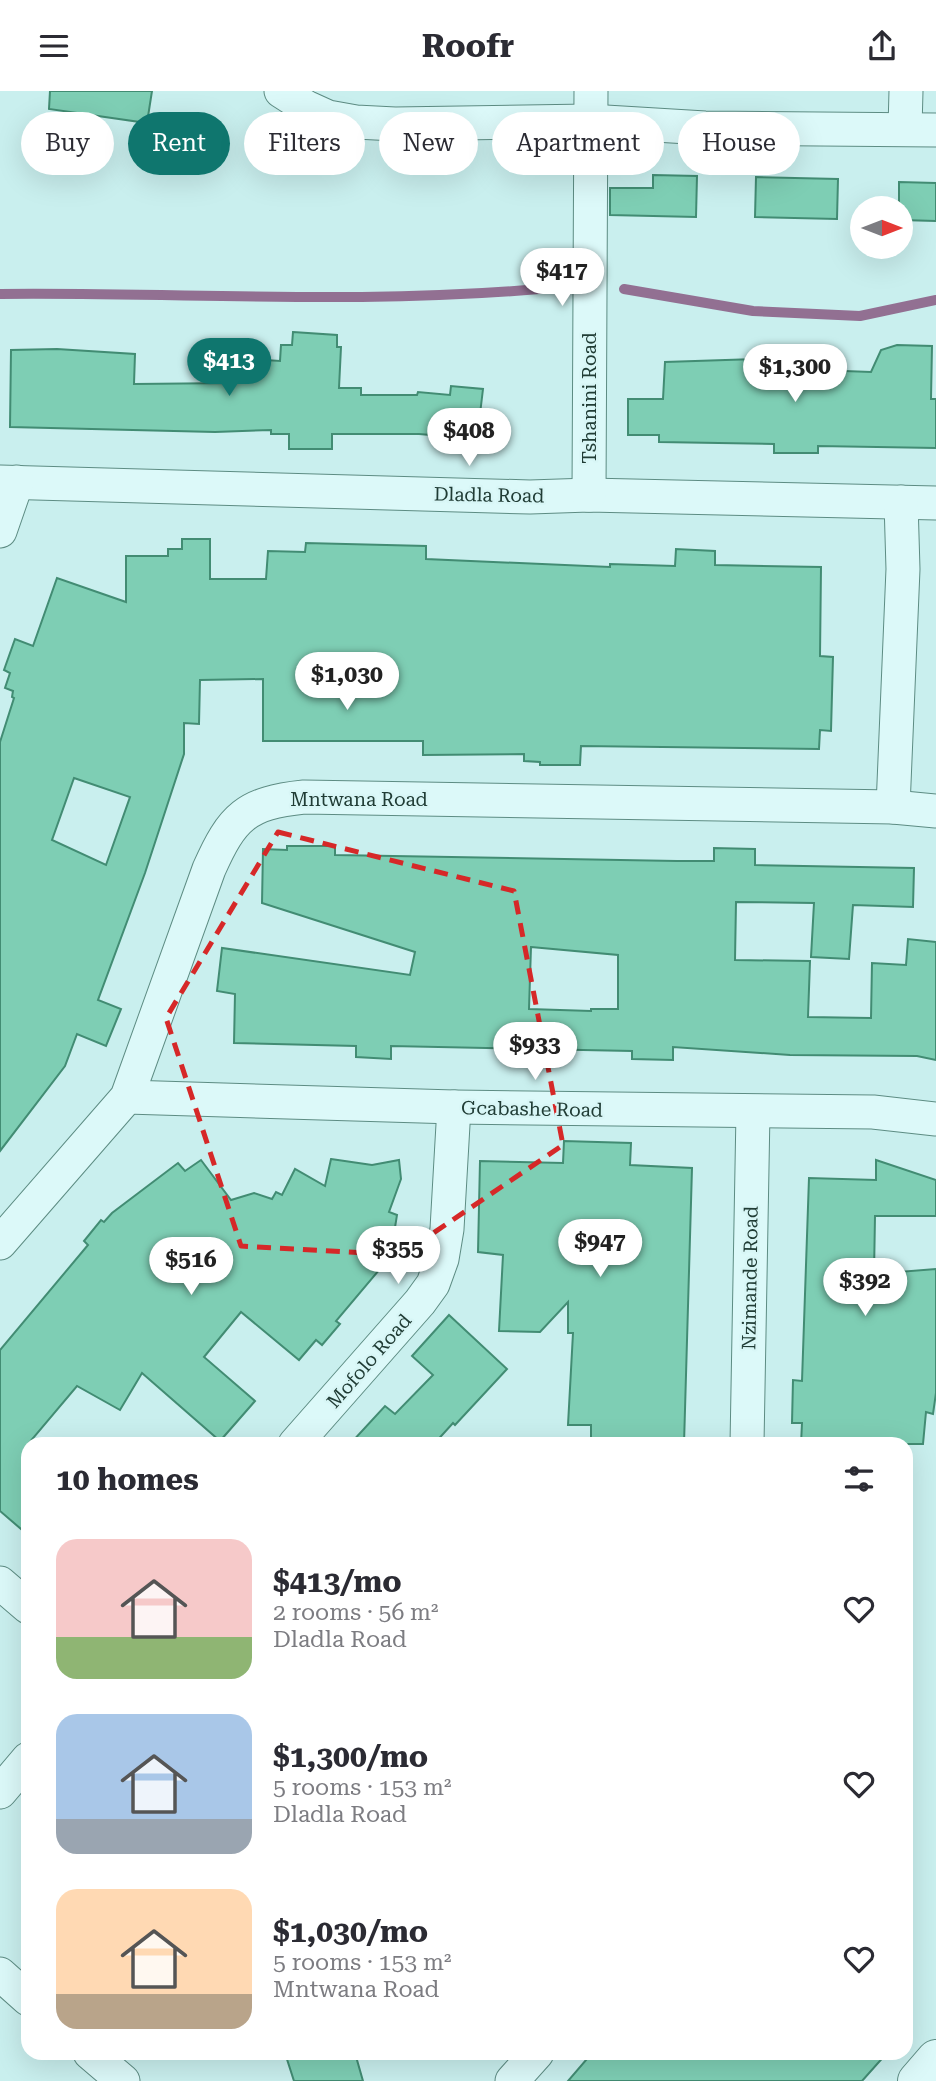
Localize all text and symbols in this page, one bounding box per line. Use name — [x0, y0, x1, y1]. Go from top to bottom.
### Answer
icon: menu — [35, 27, 73, 65]
text: Roofr — [422, 27, 514, 65]
icon: share — [863, 27, 901, 65]
chip: Buy — [21, 112, 114, 175]
chip: Rent — [128, 112, 230, 175]
chip: Filters — [244, 112, 365, 175]
chip: New — [379, 112, 478, 175]
chip: Apartment — [492, 112, 664, 175]
chip: House — [678, 112, 800, 175]
north arrow — [850, 196, 914, 259]
map controls — [850, 196, 913, 259]
pin: $417 — [521, 249, 603, 308]
text: $417 — [536, 257, 588, 284]
street label: Tshanini Road — [578, 332, 601, 464]
pin: $413 — [188, 338, 270, 398]
pin: $1,300 — [738, 345, 852, 404]
text: $413 — [203, 347, 255, 374]
text: $1,300 — [759, 353, 831, 380]
pin: $408 — [428, 409, 510, 468]
text: $408 — [443, 417, 495, 444]
street label: Dladla Road — [434, 483, 544, 507]
pin: $1,030 — [290, 653, 404, 712]
text: $1,030 — [311, 661, 383, 688]
street label: Mntwana Road — [290, 788, 428, 811]
pin: $933 — [494, 1023, 576, 1082]
text: $933 — [509, 1031, 561, 1058]
street label: Gcabashe Road — [461, 1096, 603, 1122]
street label: Nzimande Road — [737, 1206, 763, 1350]
pin: $947 — [559, 1219, 641, 1279]
pin: $355 — [357, 1227, 439, 1286]
text: $947 — [574, 1228, 626, 1255]
text: $355 — [372, 1235, 424, 1262]
pin: $516 — [150, 1237, 232, 1297]
text: $516 — [165, 1246, 217, 1273]
pin: $392 — [824, 1259, 906, 1318]
text: $392 — [839, 1267, 891, 1294]
street label: Mofolo Road — [322, 1309, 416, 1413]
icon: filters — [840, 1460, 878, 1498]
text: 10 homes — [56, 1462, 199, 1497]
text: $413/mo — [273, 1564, 402, 1599]
icon: home — [112, 1567, 196, 1651]
icon: heart — [840, 1590, 878, 1628]
text: 2 rooms · 56 m² — [273, 1599, 439, 1626]
text: Dladla Road — [273, 1626, 407, 1653]
text: $1,300/mo — [273, 1739, 428, 1774]
icon: home — [112, 1742, 196, 1826]
icon: heart — [840, 1765, 878, 1803]
text: 5 rooms · 153 m² — [273, 1774, 451, 1801]
text: Dladla Road — [273, 1801, 407, 1828]
text: $1,030/mo — [273, 1914, 428, 1949]
icon: home — [112, 1917, 196, 2001]
icon: heart — [840, 1940, 878, 1978]
text: 5 rooms · 153 m² — [273, 1949, 451, 1976]
text: Mntwana Road — [273, 1976, 439, 2003]

